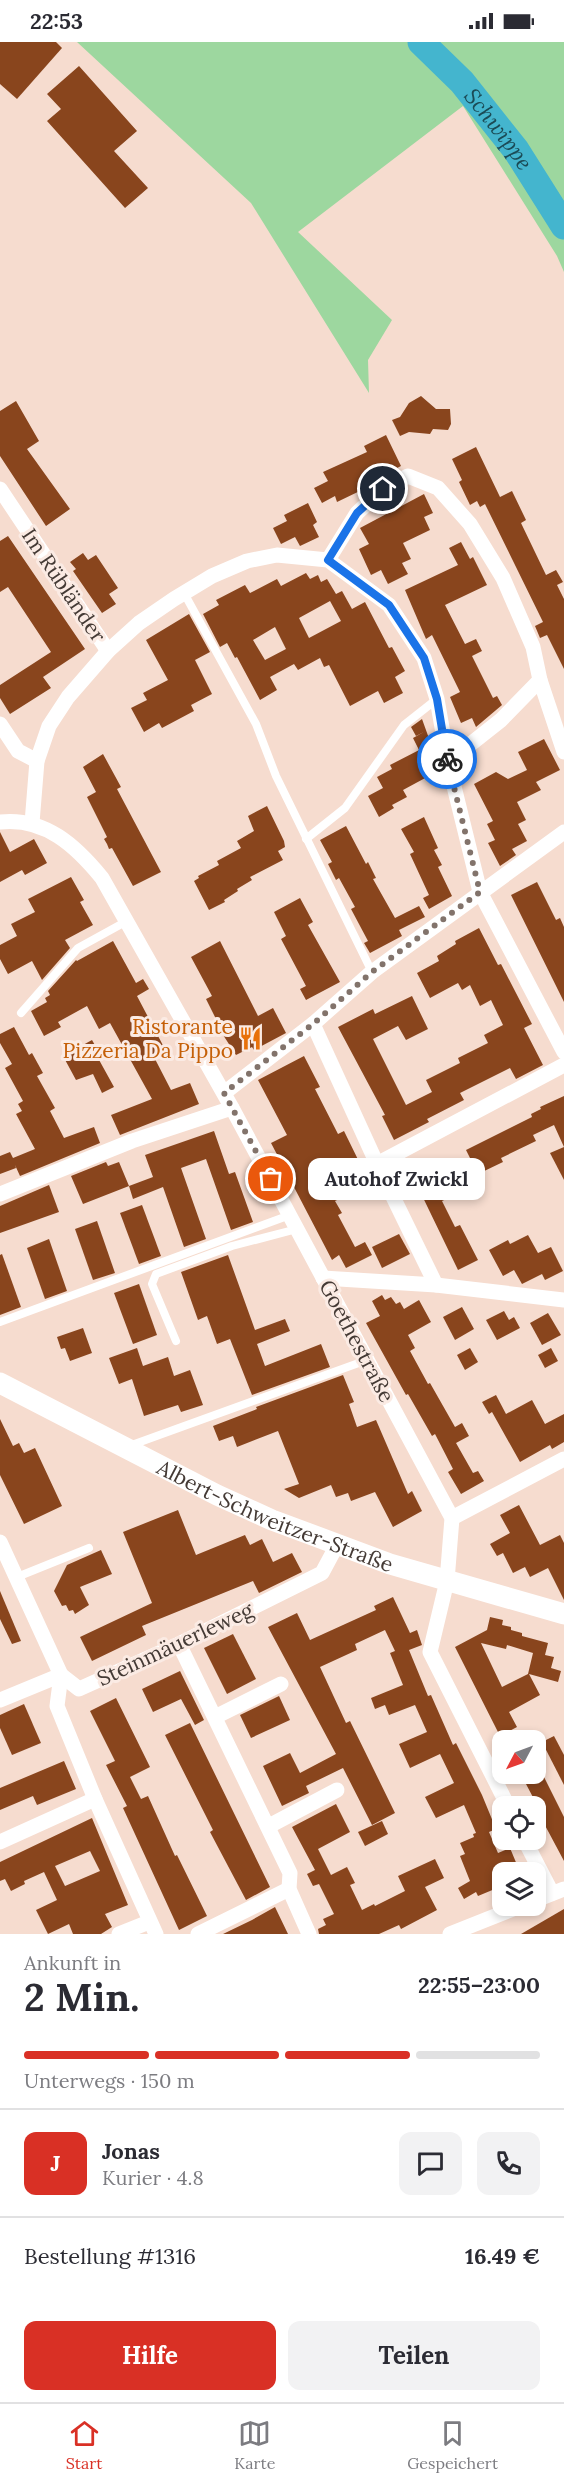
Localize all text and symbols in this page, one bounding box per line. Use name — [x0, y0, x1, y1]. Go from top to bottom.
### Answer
text: 22:53 — [30, 7, 83, 35]
water label: Schwippe — [458, 83, 539, 175]
pin — [357, 463, 408, 514]
icon: home — [366, 472, 399, 505]
street label: Im Rübländer — [16, 523, 112, 647]
courier — [417, 729, 477, 789]
icon: bike — [431, 743, 464, 776]
place label: Ristorante Pizzeria Da Pippo — [63, 1013, 233, 1064]
restaurant icon: Ristorante Pizzeria Da Pippo — [238, 1025, 264, 1051]
pin — [245, 1153, 296, 1204]
callout: Autohof Zwickl — [307, 1158, 484, 1200]
icon: bag — [254, 1162, 287, 1195]
text: Autohof Zwickl — [325, 1166, 468, 1191]
street label: Goethestraße — [313, 1275, 401, 1407]
street label: Albert-Schweitzer-Straße — [152, 1453, 397, 1578]
street label: Steinmäuerleweg — [93, 1596, 258, 1692]
north arrow — [492, 1730, 546, 1784]
map controls — [492, 1730, 546, 1916]
button: locate — [492, 1796, 546, 1850]
button: layers — [492, 1862, 546, 1916]
text: Ankunft in — [24, 1950, 121, 1975]
text: 22:55–23:00 — [418, 1971, 540, 1999]
text: 2 Min. — [24, 1972, 139, 2022]
text: Unterwegs · 150 m — [24, 2068, 195, 2093]
button: chat — [399, 2132, 462, 2195]
button: phone — [477, 2132, 540, 2195]
text: Jonas — [102, 2137, 160, 2165]
text: J — [51, 2149, 60, 2177]
text: Kurier · 4.8 — [102, 2165, 204, 2190]
text: Bestellung #1316 — [24, 2242, 196, 2270]
text: 16.49 € — [465, 2242, 540, 2270]
button: Hilfe — [24, 2321, 276, 2390]
button: Teilen — [288, 2321, 540, 2390]
tab: Start — [66, 2417, 103, 2473]
tab: Karte — [234, 2417, 275, 2473]
tab: Gespeichert — [407, 2417, 498, 2473]

